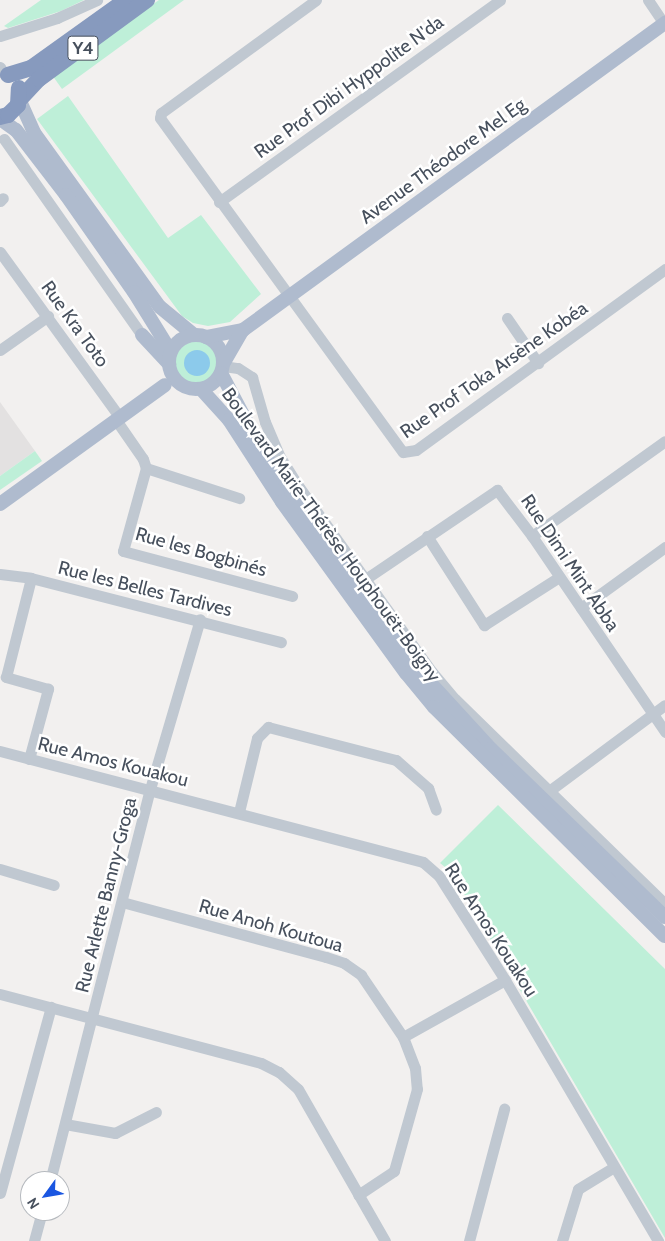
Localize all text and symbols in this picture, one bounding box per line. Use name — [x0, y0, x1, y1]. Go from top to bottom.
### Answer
street label: Rue Prof Dibi Hyppolite N'da — [250, 11, 448, 163]
road number: Y4 — [67, 32, 99, 64]
street label: Avenue Théodore Mel Eg — [356, 93, 530, 229]
street label: Rue Kra Toto — [36, 276, 114, 372]
street label: Rue Prof Toka Arsène Kobéa — [396, 297, 592, 443]
street label: Boulevard Marie-Thérèse Houphouët-Boigny — [217, 384, 445, 686]
street label: Rue Dimi Mint Abba — [516, 490, 624, 636]
street label: Rue les Bogbinés — [133, 522, 269, 582]
street label: Rue les Belles Tardives — [56, 556, 234, 622]
street label: Rue Amos Kouakou — [35, 732, 191, 792]
street label: Rue Arlette Banny-Groga — [71, 795, 141, 995]
street label: Rue Amos Kouakou — [439, 859, 543, 1001]
street label: Rue Anoh Koutoua — [196, 895, 346, 957]
north arrow — [20, 1171, 70, 1221]
text: N — [23, 1194, 43, 1212]

